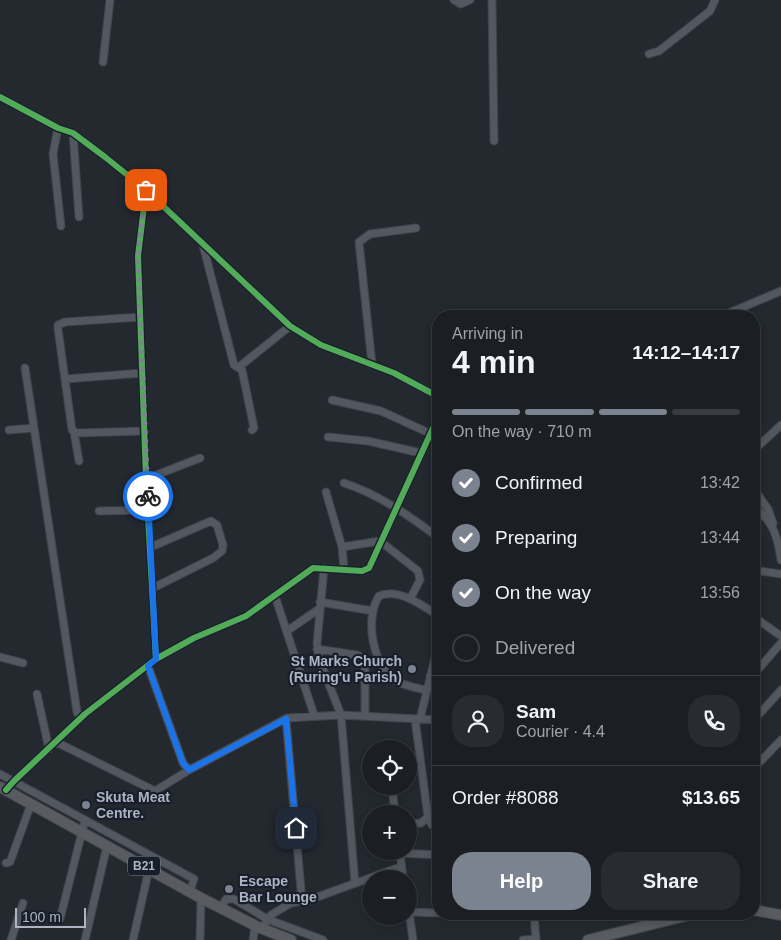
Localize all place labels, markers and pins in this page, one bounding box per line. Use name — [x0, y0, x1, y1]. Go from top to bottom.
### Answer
pin — [125, 169, 167, 211]
place label: St Marks Church (Ruring'u Parish) — [289, 653, 402, 685]
marker: St Marks Church (Ruring'u Parish) — [406, 663, 418, 675]
place label: Skuta Meat Centre. — [96, 789, 170, 821]
marker: Skuta Meat Centre. — [80, 799, 92, 811]
pin — [275, 807, 317, 849]
place label: Escape Bar Lounge — [239, 873, 317, 905]
marker: Escape Bar Lounge — [223, 883, 235, 895]

